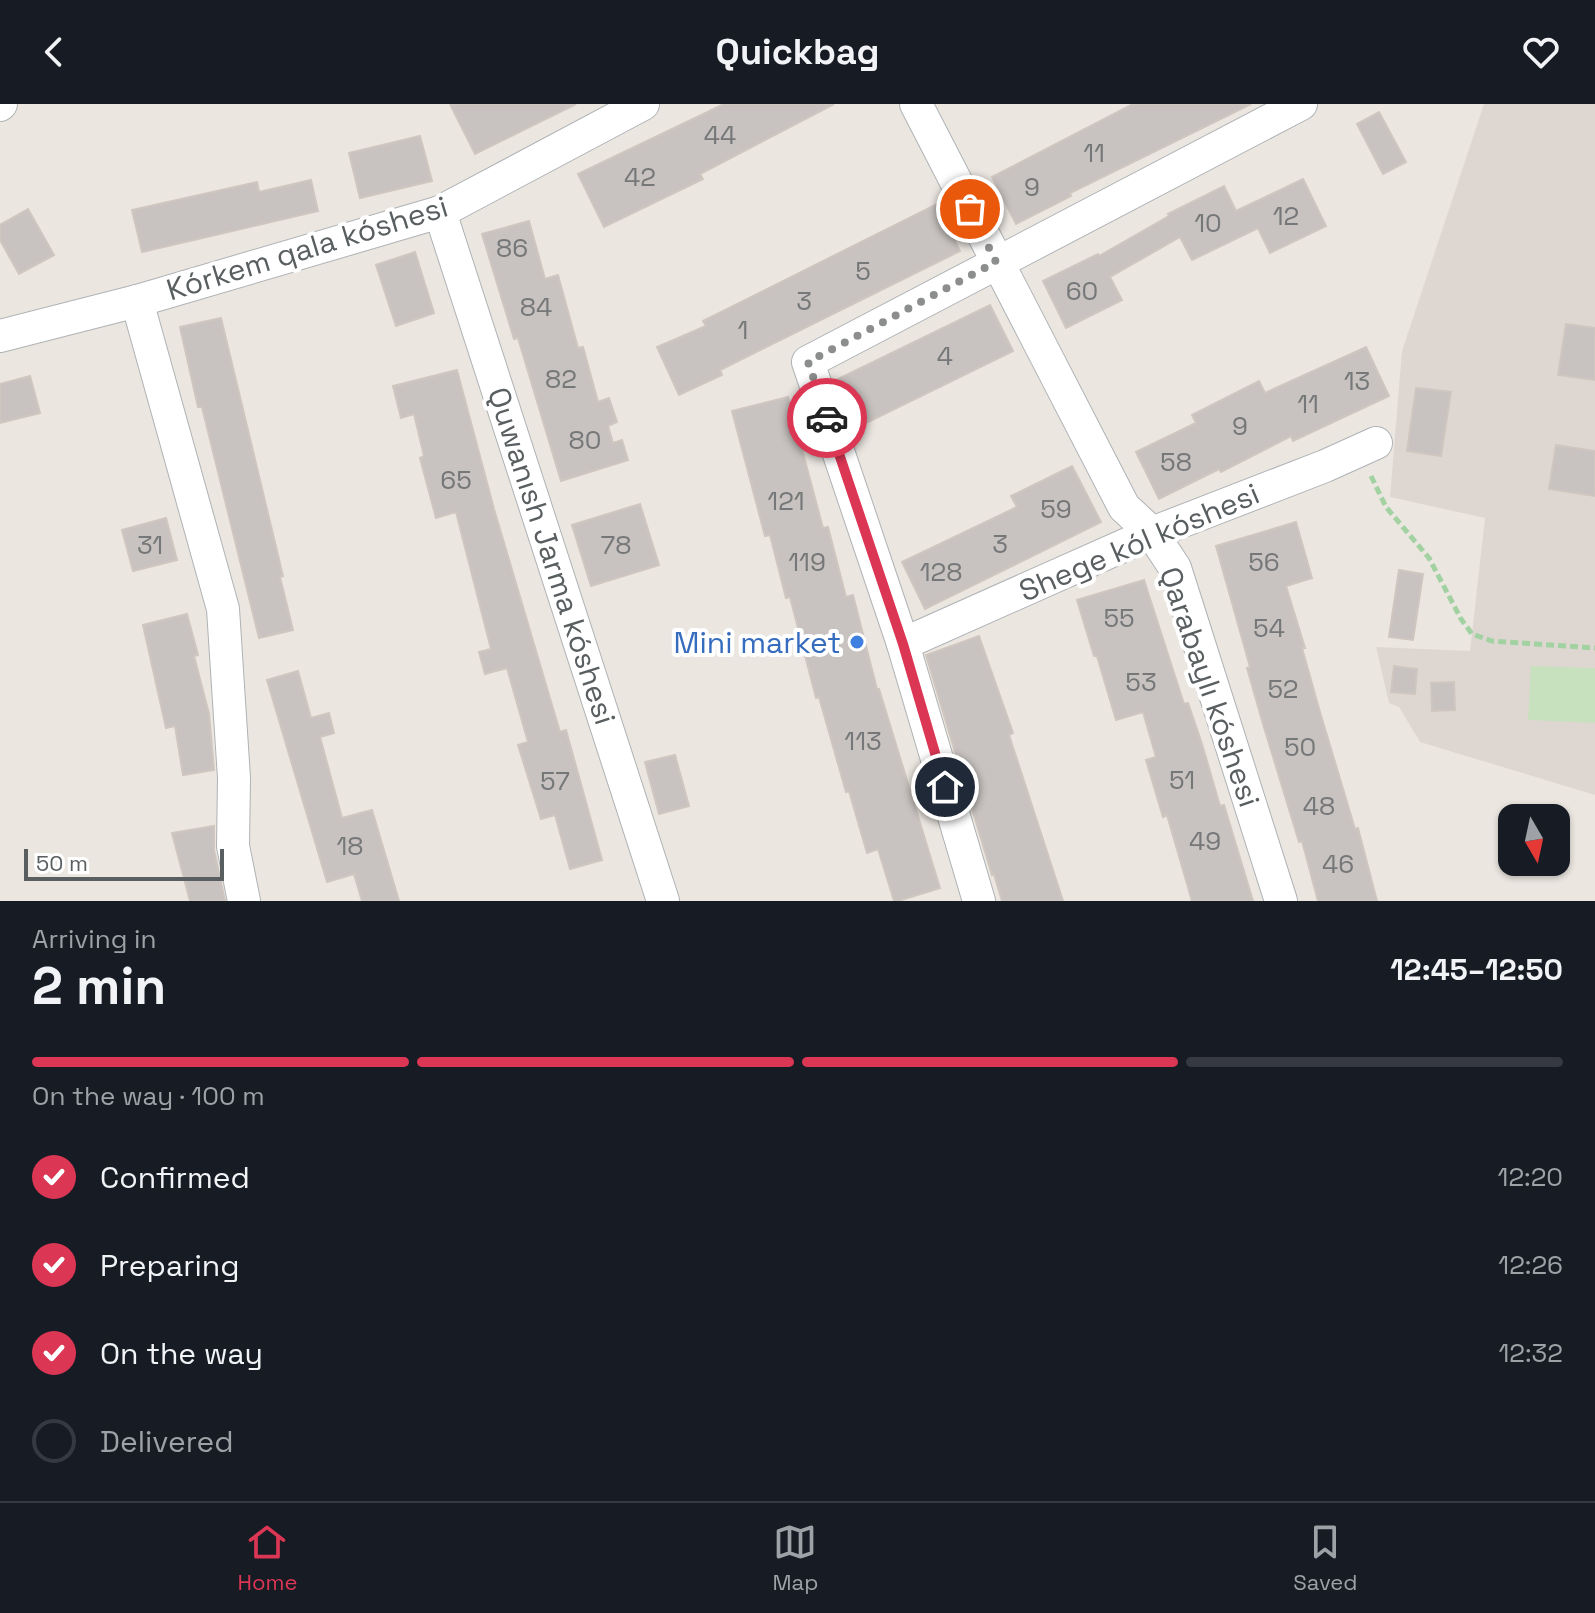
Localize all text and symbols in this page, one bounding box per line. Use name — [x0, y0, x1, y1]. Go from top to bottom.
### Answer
text: Quickbag — [716, 29, 879, 75]
icon: back — [32, 30, 76, 74]
icon: heart — [1519, 30, 1563, 74]
house number: 44 — [704, 118, 736, 152]
house number: 11 — [1083, 136, 1105, 170]
house number: 42 — [624, 160, 656, 194]
house number: 9 — [1024, 170, 1040, 204]
pin — [936, 175, 1004, 243]
street label: Kórkem qala kóshesi — [162, 187, 452, 309]
icon: bag — [948, 187, 992, 231]
house number: 12 — [1273, 199, 1299, 233]
house number: 10 — [1194, 206, 1222, 240]
house number: 86 — [496, 231, 528, 265]
house number: 5 — [855, 254, 871, 288]
house number: 60 — [1066, 274, 1098, 308]
house number: 3 — [796, 284, 812, 318]
house number: 84 — [520, 290, 552, 324]
house number: 1 — [738, 313, 748, 347]
house number: 4 — [937, 339, 953, 373]
house number: 82 — [545, 362, 577, 396]
house number: 13 — [1344, 364, 1370, 398]
courier — [787, 378, 867, 458]
street label: Quwanısh Jarma kóshesi — [479, 382, 625, 730]
house number: 11 — [1297, 387, 1319, 421]
icon: car — [805, 396, 849, 440]
house number: 9 — [1232, 409, 1248, 443]
house number: 80 — [569, 423, 601, 457]
house number: 58 — [1160, 445, 1192, 479]
house number: 65 — [440, 463, 472, 497]
street label: Shege kól kóshesi — [1013, 474, 1265, 610]
house number: 121 — [767, 484, 805, 518]
house number: 59 — [1040, 492, 1072, 526]
house number: 3 — [992, 527, 1008, 561]
house number: 31 — [137, 528, 163, 562]
house number: 78 — [601, 528, 631, 562]
house number: 119 — [788, 545, 826, 579]
house number: 56 — [1248, 545, 1280, 579]
house number: 128 — [920, 555, 962, 589]
street label: Qarabaylı kóshesi — [1151, 562, 1269, 812]
house number: 55 — [1103, 601, 1135, 635]
house number: 54 — [1253, 611, 1285, 645]
place label: Mini market — [674, 623, 841, 662]
marker: Mini market — [848, 633, 866, 651]
house number: 53 — [1125, 665, 1157, 699]
house number: 52 — [1267, 672, 1299, 706]
house number: 113 — [844, 724, 882, 758]
house number: 50 — [1284, 730, 1316, 764]
pin — [911, 753, 979, 821]
house number: 51 — [1169, 763, 1195, 797]
house number: 57 — [540, 764, 570, 798]
icon: home — [923, 765, 967, 809]
house number: 48 — [1303, 789, 1335, 823]
north arrow — [1498, 804, 1570, 876]
map controls — [1498, 804, 1570, 876]
house number: 49 — [1189, 824, 1221, 858]
house number: 18 — [336, 829, 364, 863]
scale bar — [24, 845, 224, 881]
house number: 46 — [1322, 847, 1354, 881]
text: 50 m — [36, 849, 88, 877]
text: Arriving in — [32, 922, 156, 956]
text: 12:45–12:50 — [1390, 950, 1563, 989]
text: 2 min — [32, 953, 166, 1019]
text: On the way · 100 m — [32, 1079, 265, 1113]
icon: check — [32, 1155, 76, 1199]
text: Confirmed — [100, 1158, 250, 1197]
text: 12:20 — [1498, 1160, 1563, 1194]
icon: check — [32, 1243, 76, 1287]
text: Preparing — [100, 1246, 239, 1285]
text: 12:26 — [1498, 1248, 1563, 1282]
icon: check — [32, 1331, 76, 1375]
text: On the way — [100, 1334, 263, 1373]
text: 12:32 — [1498, 1336, 1563, 1370]
text: Delivered — [100, 1422, 234, 1461]
tab: Home — [238, 1520, 297, 1596]
tab: Map — [772, 1520, 818, 1596]
tab: Saved — [1293, 1520, 1358, 1596]

